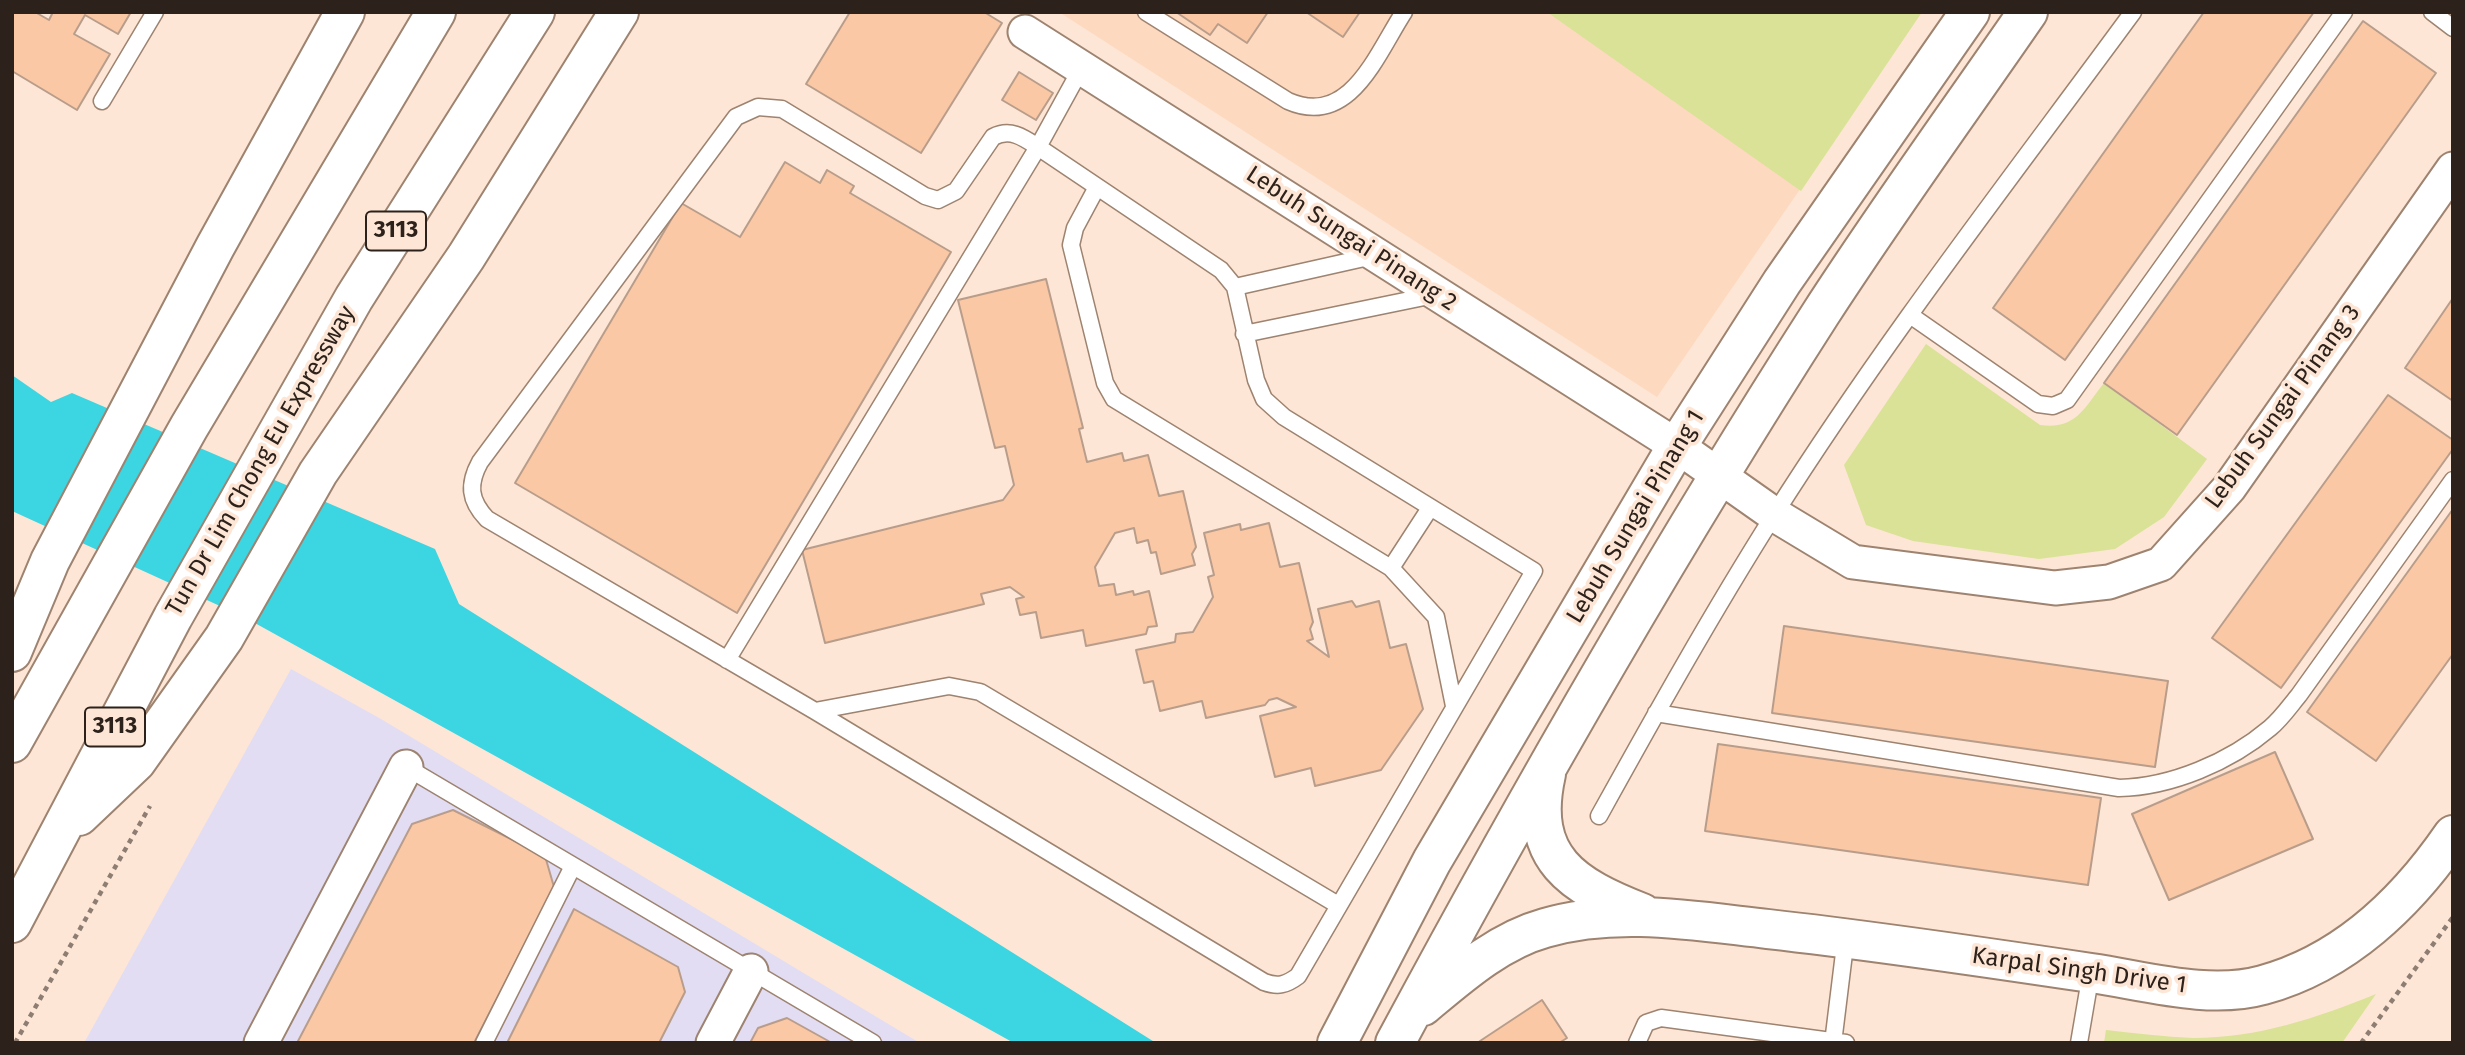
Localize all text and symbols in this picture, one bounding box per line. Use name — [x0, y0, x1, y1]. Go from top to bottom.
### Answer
street label: Lebuh Sungai Pinang 2 — [1240, 160, 1462, 318]
road number: 3113 — [366, 212, 426, 250]
street label: Lebuh Sungai Pinang 3 — [2199, 299, 2367, 515]
street label: Tun Dr Lim Chong Eu Expressway — [160, 301, 362, 621]
street label: Lebuh Sungai Pinang 1 — [1561, 405, 1711, 629]
road number: 3113 — [85, 708, 145, 747]
street label: Karpal Singh Drive 1 — [1970, 942, 2188, 1000]

